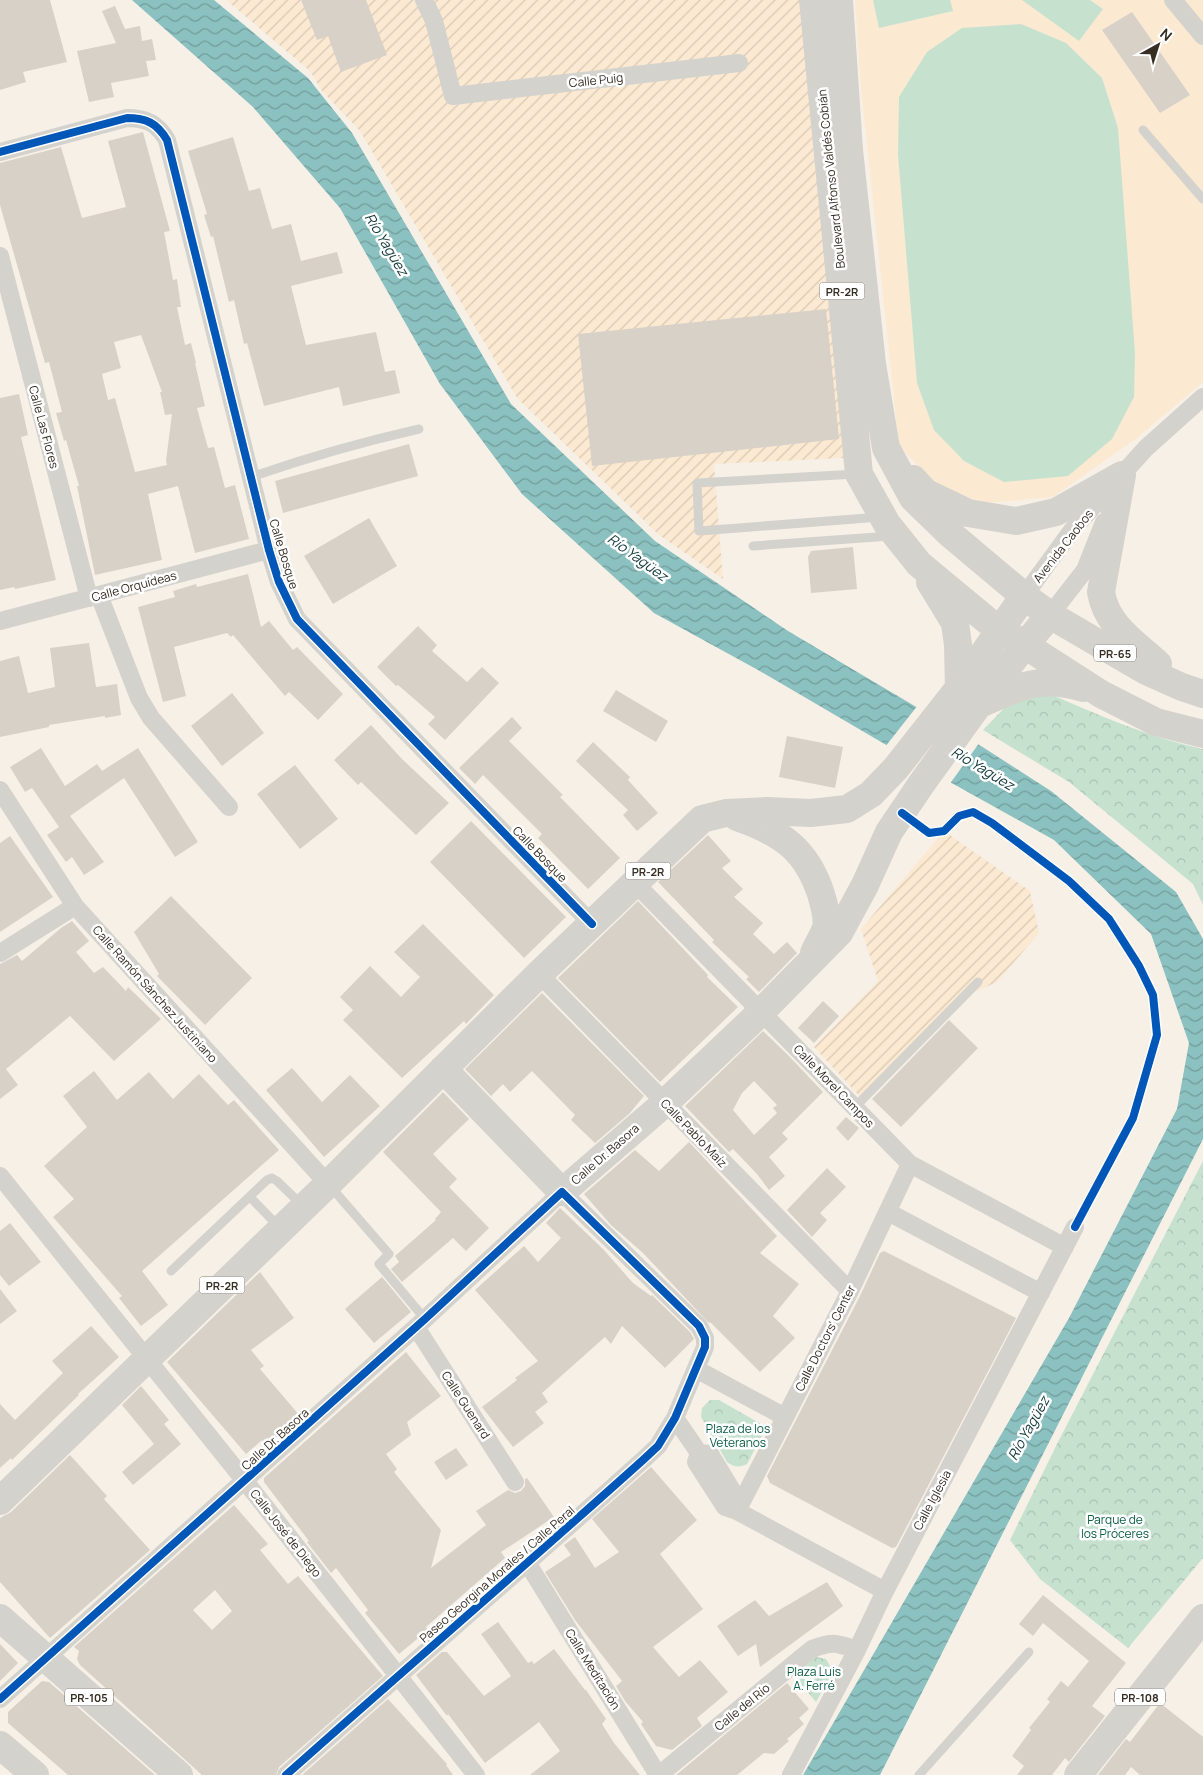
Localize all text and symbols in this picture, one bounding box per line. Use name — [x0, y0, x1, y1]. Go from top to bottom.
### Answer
north arrow — [1133, 20, 1183, 70]
text: N — [1157, 24, 1176, 45]
street label: Calle Puig — [568, 69, 624, 91]
street label: Boulevard Alfonso Valdés Cobián — [813, 89, 849, 269]
water label: Río Yagüez — [361, 209, 414, 280]
road number: PR-2R — [820, 282, 864, 300]
street label: Calle Las Flores — [25, 384, 63, 470]
street label: Avenida Caobos — [1029, 506, 1097, 586]
street label: Calle Bosque — [265, 517, 303, 591]
water label: Río Yagüez — [604, 529, 673, 586]
street label: Calle Orquídeas — [90, 566, 178, 606]
road number: PR-65 — [1094, 644, 1136, 661]
water label: Río Yagüez — [948, 742, 1019, 795]
street label: Calle Bosque — [509, 822, 571, 886]
road number: PR-2R — [626, 862, 670, 879]
street label: Calle Ramón Sánchez Justiniano — [89, 922, 221, 1066]
street label: Calle Morel Campos — [790, 1041, 878, 1131]
street label: Calle Pablo Maíz — [657, 1095, 731, 1171]
street label: Calle Dr. Basora — [567, 1120, 643, 1188]
road number: PR-2R — [200, 1276, 244, 1294]
street label: Calle Doctors' Center — [791, 1281, 860, 1394]
street label: Calle Guenard — [438, 1368, 494, 1442]
water label: Río Yagüez — [1003, 1391, 1054, 1463]
street label: Calle Dr. Basora — [238, 1404, 312, 1474]
park label: Plaza de los Veteranos — [706, 1420, 770, 1451]
street label: Calle Iglesia — [909, 1467, 955, 1533]
street label: Calle José de Diego — [246, 1486, 326, 1580]
street label: Paseo Georgina Morales / Calle Peral — [416, 1502, 578, 1646]
park label: Parque de los Próceres — [1081, 1511, 1149, 1542]
street label: Calle Meditación — [561, 1625, 625, 1713]
park label: Plaza Luis A. Ferré — [787, 1663, 841, 1694]
street label: Calle del Río — [711, 1679, 773, 1735]
road number: PR-105 — [65, 1688, 113, 1705]
road number: PR-108 — [1115, 1688, 1165, 1705]

